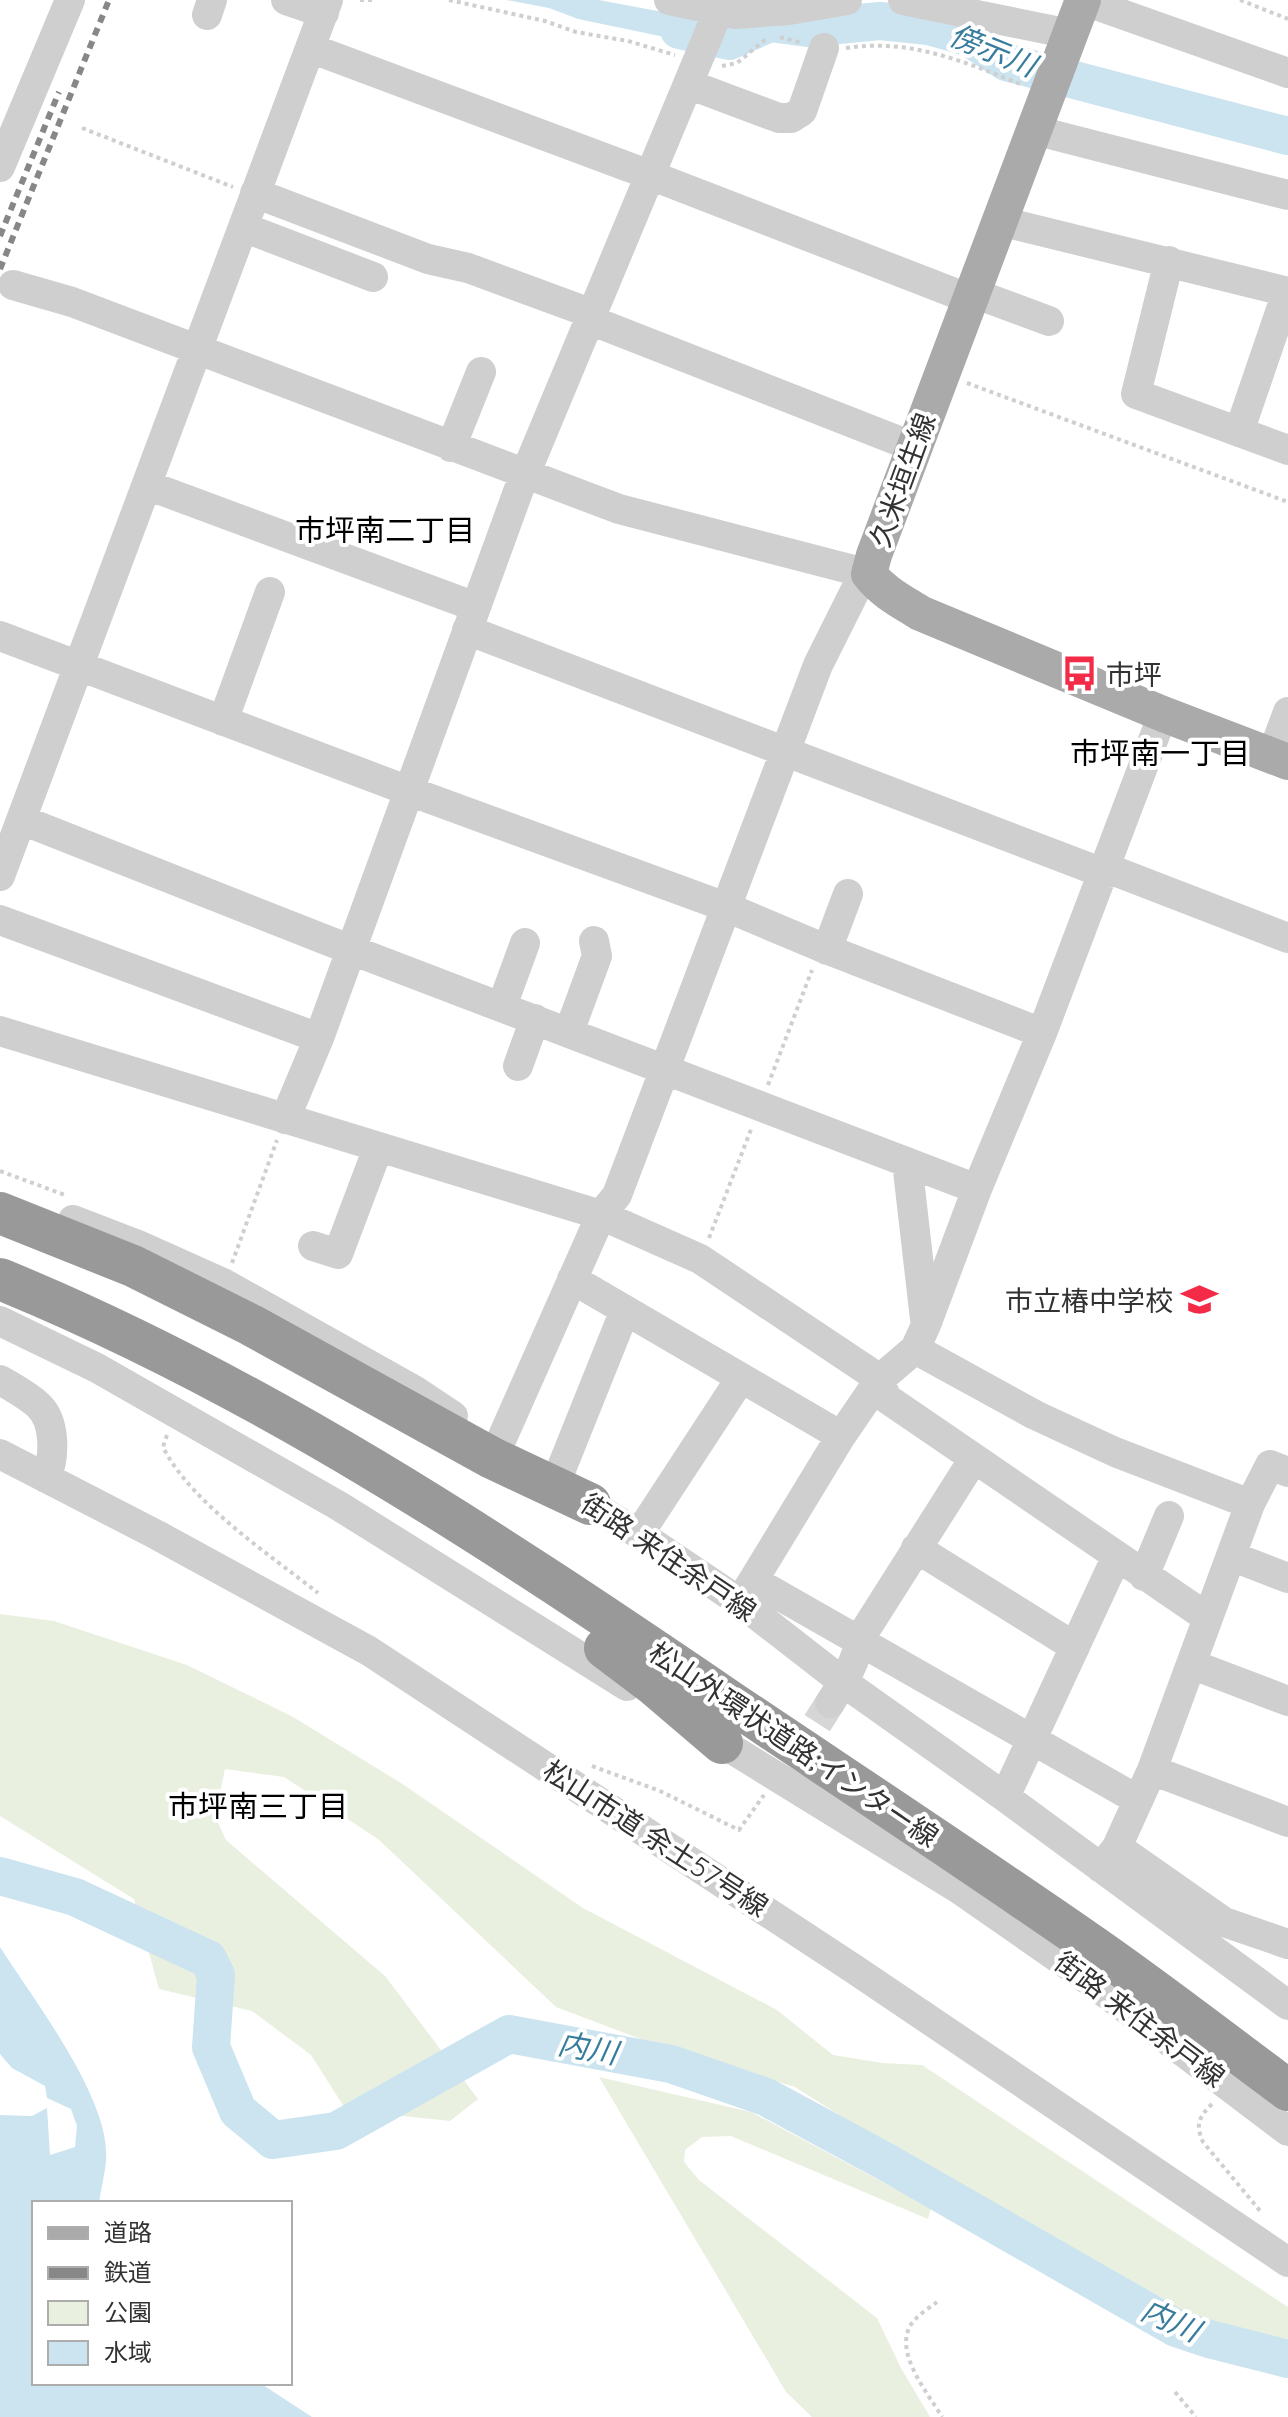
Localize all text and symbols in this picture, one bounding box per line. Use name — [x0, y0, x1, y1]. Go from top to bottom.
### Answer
water label: 傍示川 — [944, 16, 1045, 86]
street label: 久米垣生線 — [862, 408, 942, 552]
district label: 市坪南二丁目 — [295, 511, 475, 549]
bus stop icon: 市坪 — [1061, 655, 1099, 693]
place label: 市坪 — [1106, 657, 1162, 692]
district label: 市坪南一丁目 — [1070, 734, 1250, 772]
school or university icon: 市立椿中学校 — [1180, 1281, 1218, 1319]
place label: 市立椿中学校 — [1005, 1283, 1173, 1318]
street label: 街路 来住余戸線 — [575, 1486, 763, 1628]
street label: 松山外環状道路;インター線 — [643, 1634, 945, 1854]
street label: 松山市道 余土57号線 — [537, 1752, 775, 1924]
district label: 市坪南三丁目 — [168, 1787, 348, 1825]
street label: 街路 来住余戸線 — [1048, 1944, 1232, 2094]
water label: 内川 — [555, 2024, 624, 2072]
legend — [32, 2201, 292, 2385]
text: 道路 — [104, 2217, 152, 2247]
text: 鉄道 — [104, 2257, 152, 2287]
water label: 内川 — [1136, 2290, 1209, 2351]
text: 公園 — [104, 2297, 152, 2327]
text: 水域 — [104, 2337, 152, 2367]

